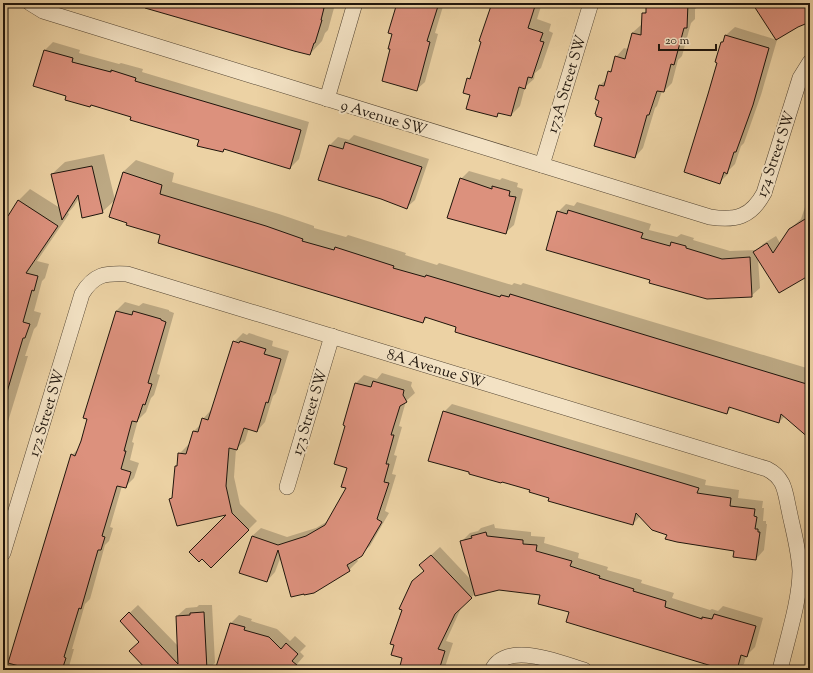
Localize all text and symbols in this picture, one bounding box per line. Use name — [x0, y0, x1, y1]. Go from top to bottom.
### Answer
scale bar — [659, 26, 716, 52]
text: 20 m — [665, 32, 690, 50]
street label: 173A Street SW — [543, 33, 592, 136]
street label: 9 Avenue SW — [338, 95, 430, 142]
street label: 174 Street SW — [752, 108, 801, 200]
street label: 8A Avenue SW — [384, 345, 487, 394]
street label: 173 Street SW — [287, 366, 334, 458]
street label: 172 Street SW — [24, 367, 71, 460]

